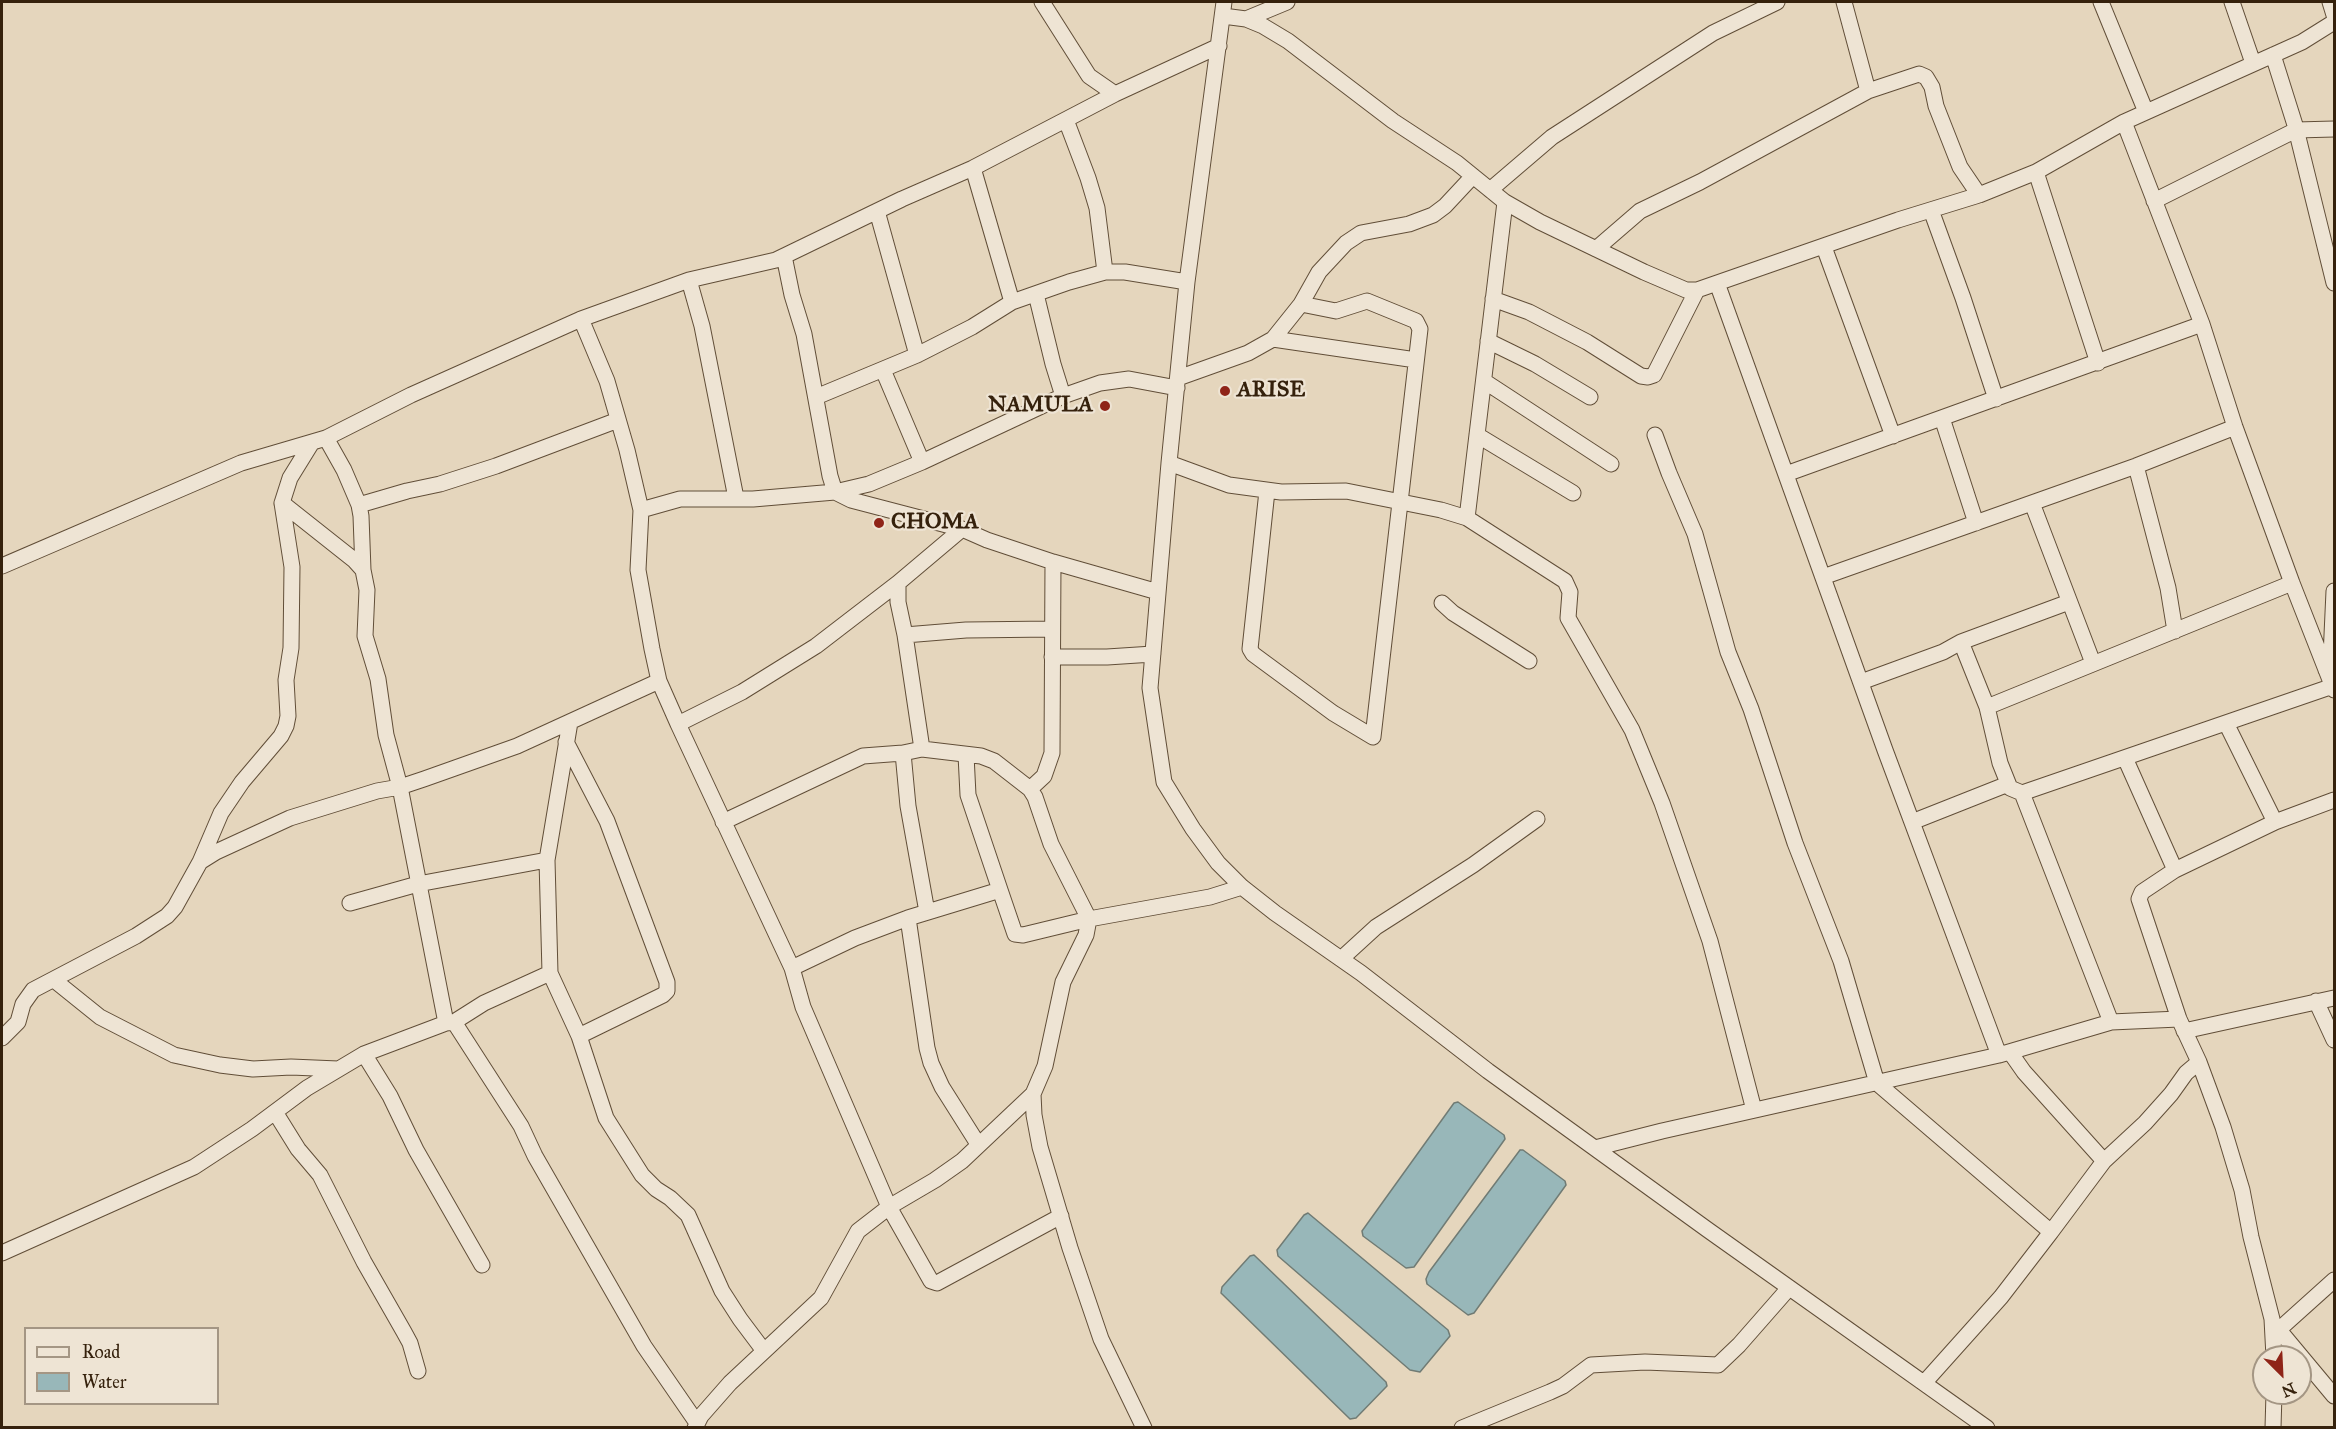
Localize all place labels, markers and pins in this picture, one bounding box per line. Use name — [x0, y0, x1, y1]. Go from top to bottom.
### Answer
place label: ARISE — [1237, 378, 1305, 404]
marker: ARISE — [1218, 384, 1232, 398]
place label: NAMULA — [988, 393, 1093, 419]
marker: NAMULA — [1098, 399, 1112, 413]
place label: CHOMA — [891, 510, 979, 536]
marker: CHOMA — [872, 516, 886, 530]

